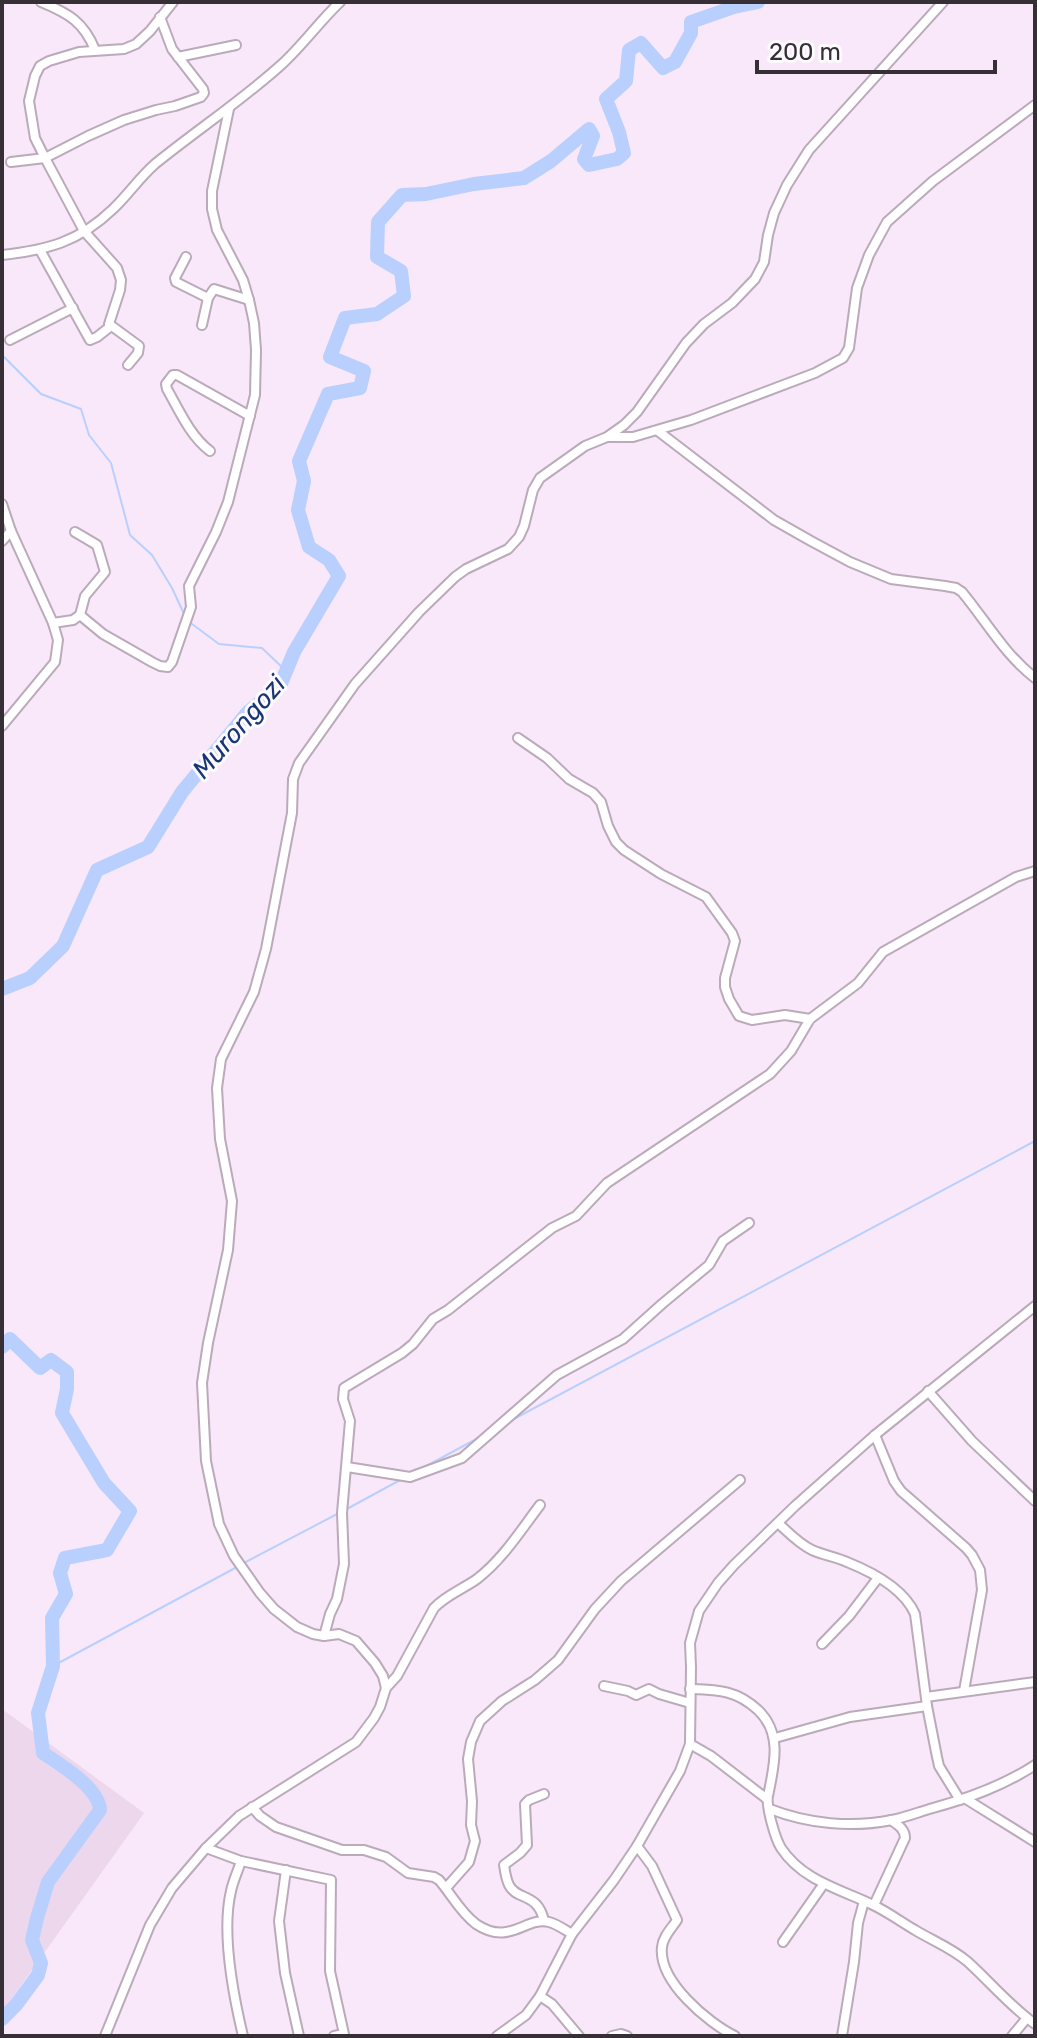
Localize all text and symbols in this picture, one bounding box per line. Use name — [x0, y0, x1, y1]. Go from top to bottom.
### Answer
scale bar — [757, 24, 995, 74]
text: 200 m — [769, 38, 841, 66]
water label: Murongozi — [186, 669, 293, 785]

